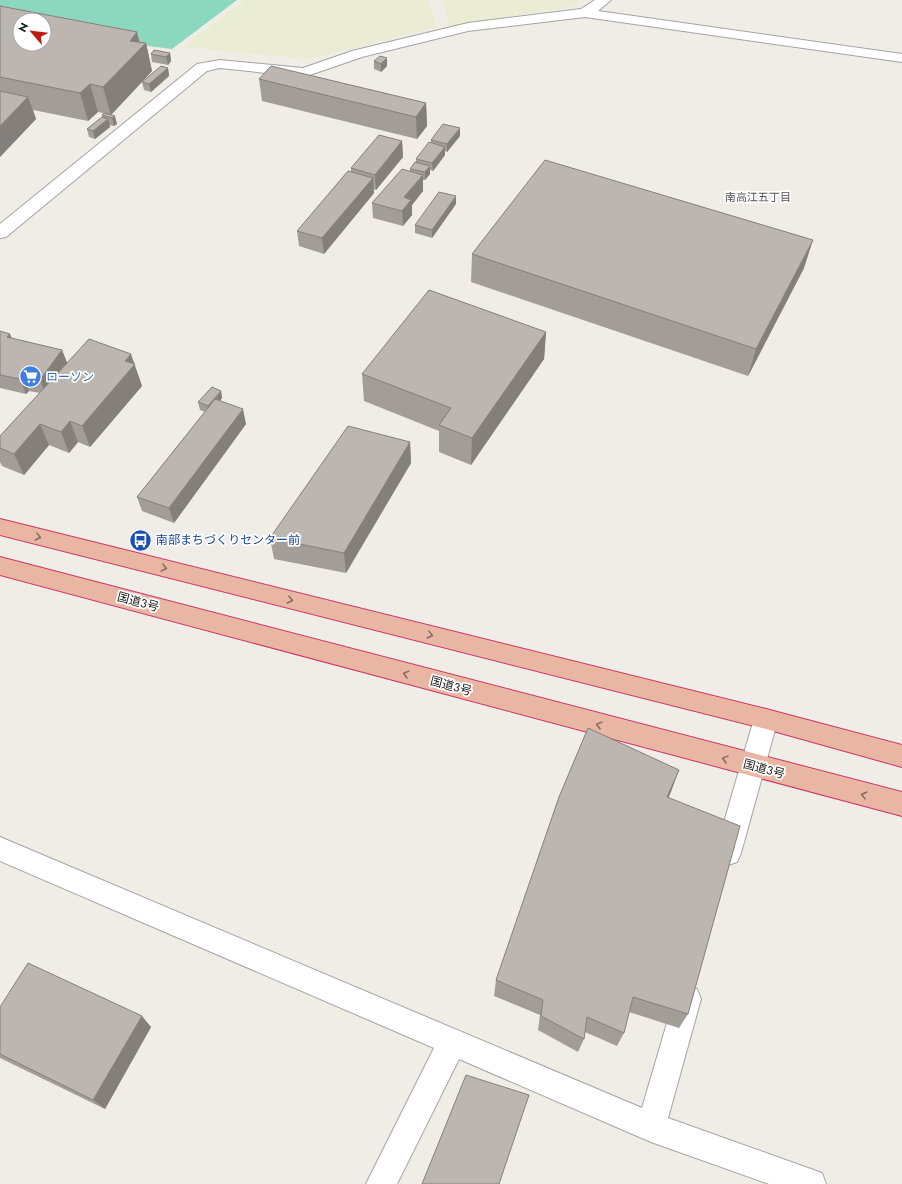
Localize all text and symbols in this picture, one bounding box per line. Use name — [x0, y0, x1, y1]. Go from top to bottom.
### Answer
north arrow — [12, 12, 52, 52]
text: N — [14, 20, 32, 35]
district label: 南高江五丁目 — [725, 189, 791, 205]
supermarket icon: ローソン — [17, 364, 43, 390]
place label: ローソン — [46, 368, 94, 386]
bus stop icon: 南部まちづくりセンター前 — [128, 527, 154, 553]
place label: 南部まちづくりセンター前 — [156, 531, 300, 549]
one-way arrow — [35, 532, 41, 540]
one-way arrow — [160, 563, 167, 572]
street label: 国道3号 — [115, 588, 161, 616]
one-way arrow — [287, 595, 293, 603]
one-way arrow — [427, 630, 433, 638]
one-way arrow — [403, 670, 409, 678]
street label: 国道3号 — [428, 672, 474, 700]
one-way arrow — [596, 721, 603, 730]
one-way arrow — [722, 755, 728, 763]
street label: 国道3号 — [741, 755, 787, 783]
one-way arrow — [861, 791, 867, 799]

